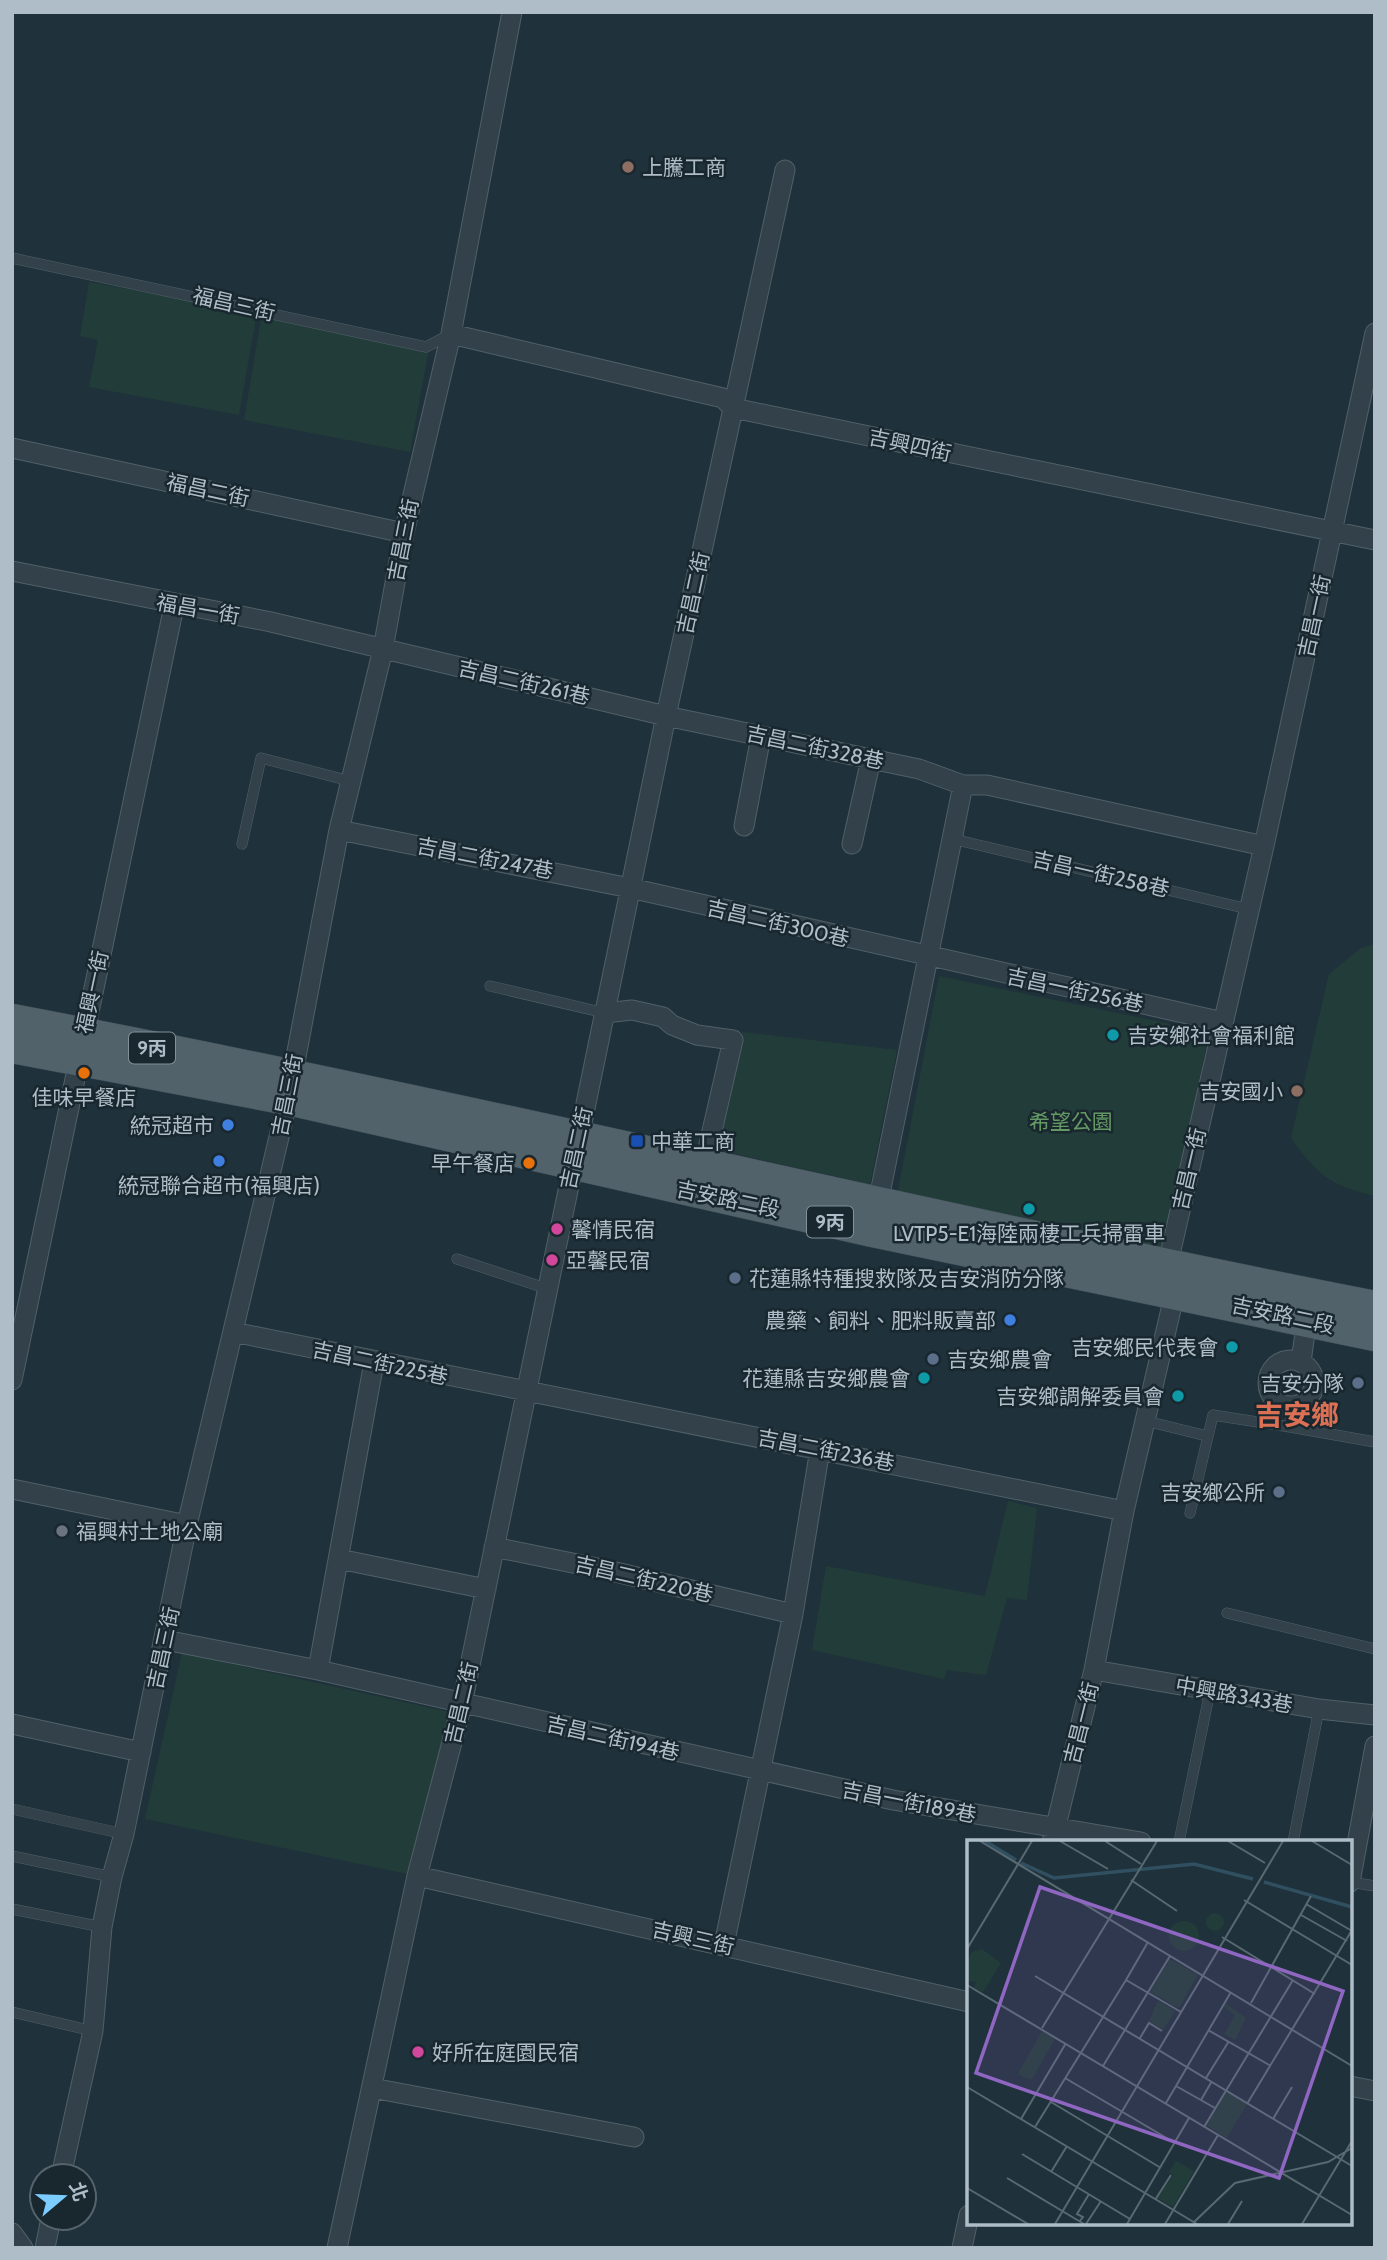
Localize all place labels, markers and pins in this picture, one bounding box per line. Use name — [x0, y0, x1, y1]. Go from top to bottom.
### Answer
place label: 上騰工商 — [642, 155, 726, 180]
marker: 上騰工商 — [620, 159, 636, 175]
place label: 吉安鄉社會福利館 — [1127, 1023, 1295, 1048]
marker: 吉安鄉社會福利館 — [1105, 1027, 1121, 1043]
marker: 佳味早餐店 — [76, 1065, 92, 1081]
place label: 吉安國小 — [1199, 1079, 1283, 1104]
marker: 吉安國小 — [1289, 1083, 1305, 1099]
place label: 佳味早餐店 — [32, 1085, 137, 1110]
place label: 統冠超市 — [130, 1113, 214, 1138]
marker: 統冠超市 — [220, 1117, 236, 1133]
place label: 中華工商 — [651, 1129, 735, 1154]
marker: 中華工商 — [629, 1133, 645, 1149]
place label: 早午餐店 — [431, 1151, 515, 1176]
marker: 統冠聯合超市(福興店) — [211, 1153, 227, 1169]
marker: 早午餐店 — [521, 1155, 537, 1171]
place label: 統冠聯合超市(福興店) — [118, 1173, 320, 1198]
marker: LVTP5-E1海陸兩棲工兵掃雷車 — [1021, 1201, 1037, 1217]
place label: 馨情民宿 — [571, 1217, 655, 1242]
marker: 馨情民宿 — [549, 1221, 565, 1237]
place label: LVTP5-E1海陸兩棲工兵掃雷車 — [893, 1221, 1165, 1246]
place label: 亞馨民宿 — [566, 1248, 650, 1273]
marker: 亞馨民宿 — [544, 1252, 560, 1268]
place label: 花蓮縣特種搜救隊及吉安消防分隊 — [749, 1266, 1064, 1291]
marker: 花蓮縣特種搜救隊及吉安消防分隊 — [727, 1270, 743, 1286]
place label: 農藥、飼料、肥料販賣部 — [765, 1308, 996, 1333]
marker: 農藥、飼料、肥料販賣部 — [1002, 1312, 1018, 1328]
place label: 吉安鄉民代表會 — [1071, 1335, 1218, 1360]
marker: 吉安鄉民代表會 — [1224, 1339, 1240, 1355]
place label: 吉安鄉農會 — [947, 1347, 1052, 1372]
marker: 吉安鄉農會 — [925, 1351, 941, 1367]
place label: 花蓮縣吉安鄉農會 — [742, 1366, 910, 1391]
marker: 花蓮縣吉安鄉農會 — [916, 1370, 932, 1386]
place label: 吉安分隊 — [1260, 1371, 1344, 1396]
marker: 吉安分隊 — [1350, 1375, 1366, 1391]
place label: 吉安鄉調解委員會 — [996, 1384, 1164, 1409]
marker: 吉安鄉調解委員會 — [1170, 1388, 1186, 1404]
place label: 吉安鄉公所 — [1160, 1480, 1265, 1505]
marker: 吉安鄉公所 — [1271, 1484, 1287, 1500]
place label: 福興村土地公廟 — [76, 1519, 223, 1544]
marker: 福興村土地公廟 — [54, 1523, 70, 1539]
place label: 好所在庭園民宿 — [432, 2040, 579, 2065]
marker: 好所在庭園民宿 — [410, 2044, 426, 2060]

